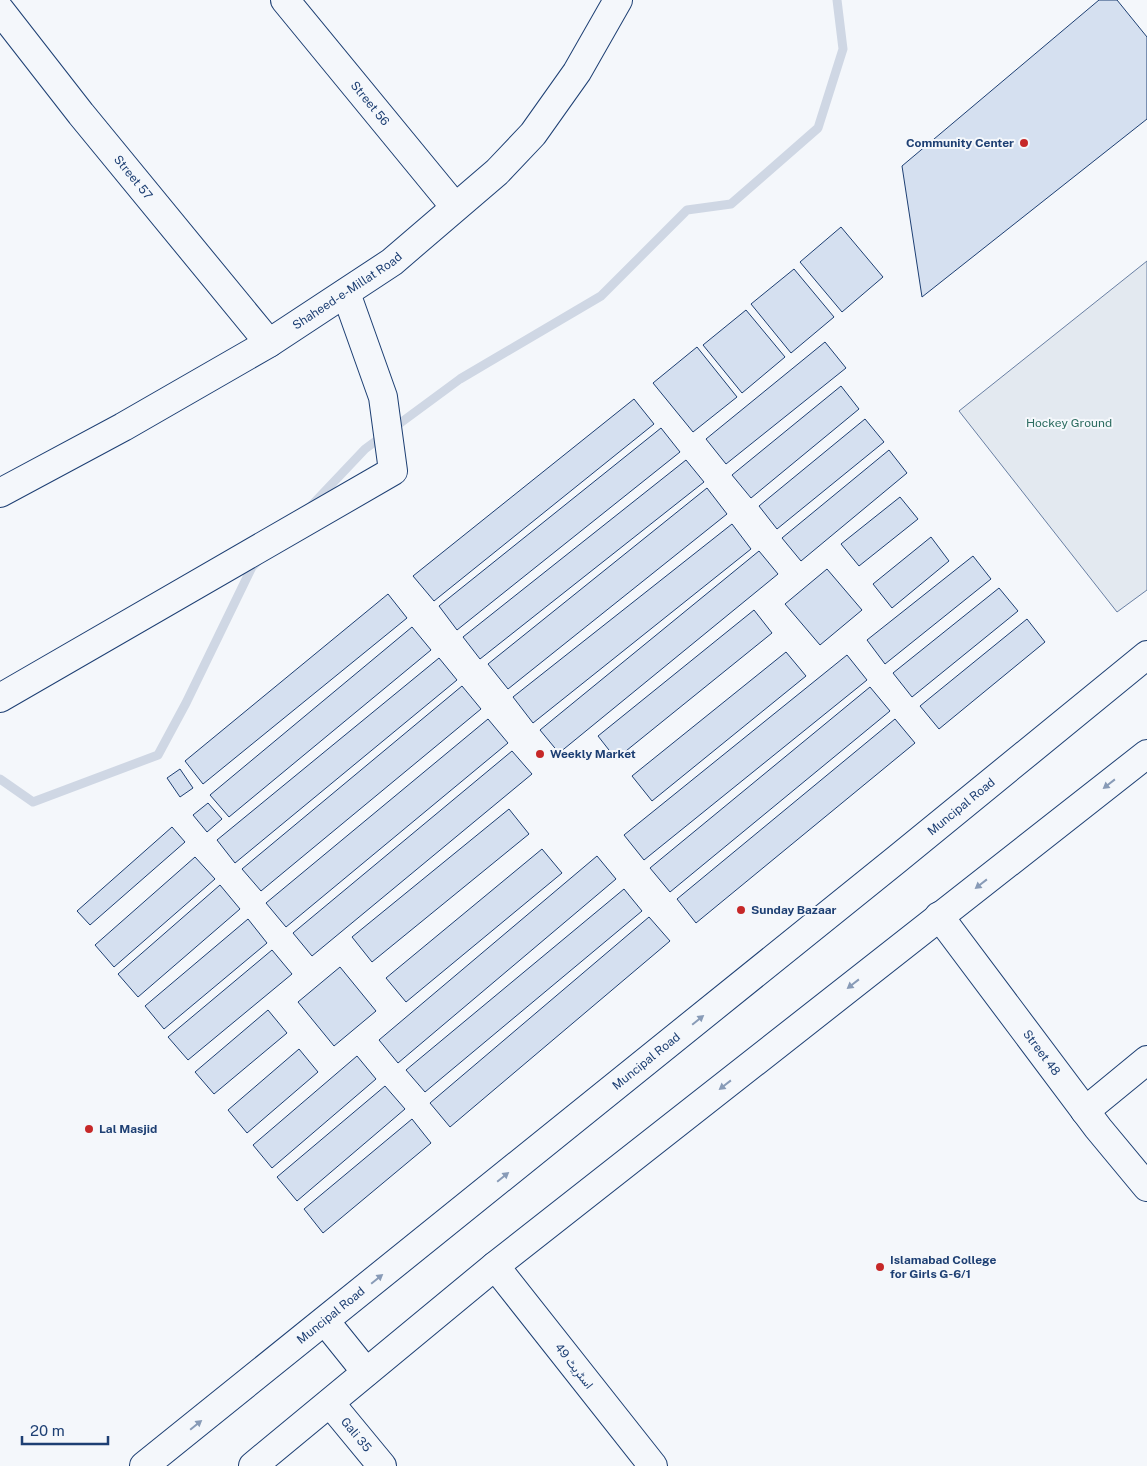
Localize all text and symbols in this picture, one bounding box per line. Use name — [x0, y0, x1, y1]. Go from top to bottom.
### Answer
street label: Street 56 — [348, 79, 392, 129]
place label: Community Center — [906, 136, 1014, 150]
marker: Community Center — [1018, 137, 1030, 149]
street label: Street 57 — [111, 153, 155, 202]
street label: Shaheed-e-Millat Road — [290, 250, 405, 333]
park label: Hockey Ground — [1026, 416, 1112, 430]
place label: Weekly Market — [550, 747, 636, 761]
marker: Weekly Market — [534, 748, 546, 760]
street label: Muncipal Road — [925, 775, 998, 838]
one-way arrow — [1103, 778, 1116, 789]
one-way arrow — [975, 878, 988, 889]
place label: Sunday Bazaar — [751, 903, 836, 917]
marker: Sunday Bazaar — [735, 904, 747, 916]
one-way arrow — [847, 979, 860, 990]
one-way arrow — [691, 1014, 704, 1025]
street label: Street 48 — [1020, 1027, 1063, 1079]
street label: Muncipal Road — [610, 1030, 683, 1093]
one-way arrow — [719, 1079, 732, 1090]
place label: Lal Masjid — [99, 1122, 157, 1136]
marker: Lal Masjid — [83, 1123, 95, 1135]
one-way arrow — [496, 1171, 509, 1182]
place label: Islamabad College for Girls G-6/1 — [890, 1253, 996, 1281]
marker: Islamabad College for Girls G-6/1 — [874, 1261, 886, 1273]
one-way arrow — [370, 1273, 383, 1284]
street label: Muncipal Road — [294, 1284, 368, 1347]
street label: اسٹریٹ 49 — [551, 1341, 596, 1392]
scale bar — [22, 1414, 109, 1446]
street label: Gali 35 — [338, 1415, 374, 1455]
one-way arrow — [189, 1419, 202, 1430]
text: 20 m — [30, 1422, 65, 1439]

